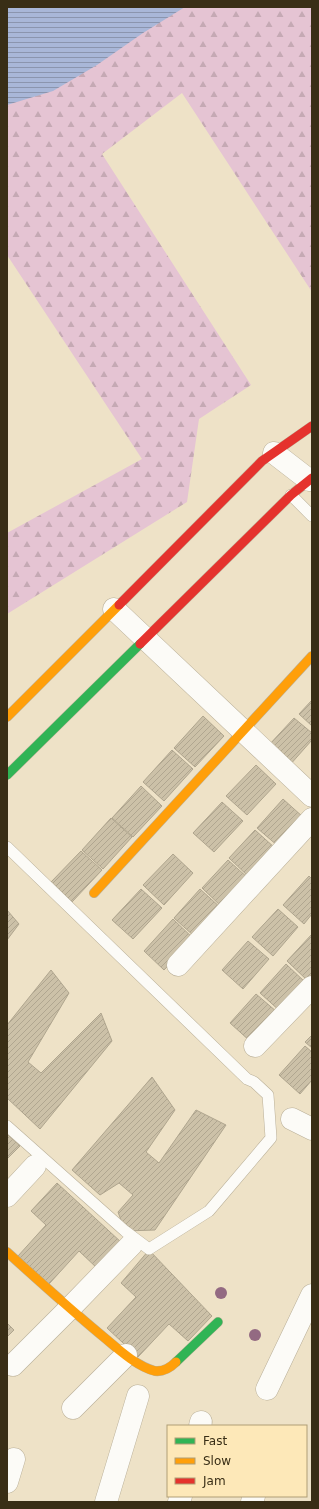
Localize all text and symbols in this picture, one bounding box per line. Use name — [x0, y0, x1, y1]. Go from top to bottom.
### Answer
legend — [167, 1425, 307, 1497]
text: Fast — [203, 1434, 227, 1448]
text: Slow — [203, 1454, 231, 1468]
text: Jam — [202, 1474, 226, 1488]

